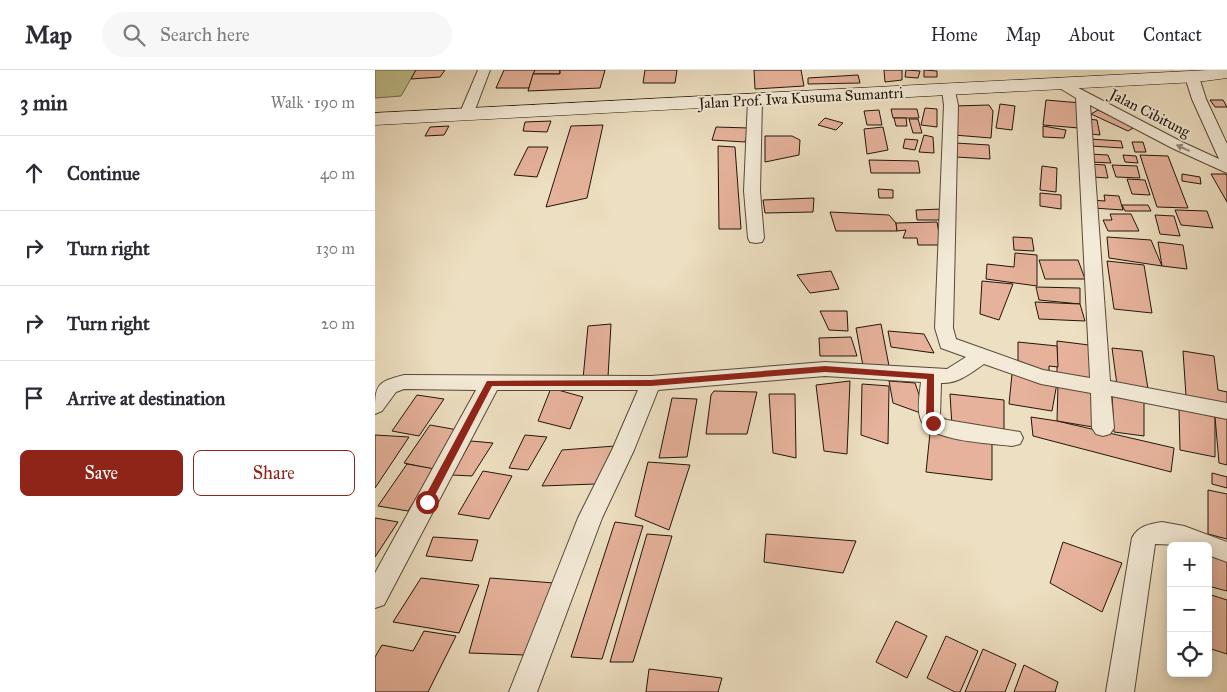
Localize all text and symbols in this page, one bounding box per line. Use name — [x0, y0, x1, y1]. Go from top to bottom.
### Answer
search box — [102, 12, 452, 57]
text: Map — [25, 20, 72, 50]
icon: search — [120, 21, 148, 49]
text: Search here — [160, 23, 250, 46]
text: Home — [931, 24, 978, 46]
text: Map — [1006, 24, 1041, 46]
text: About — [1069, 24, 1115, 46]
text: Contact — [1143, 24, 1202, 46]
street label: Jalan Prof. Iwa Kusuma Sumantri — [696, 84, 904, 113]
street label: Jalan Cibitung — [1105, 84, 1194, 142]
text: 3 min — [20, 90, 68, 116]
text: Walk · 190 m — [271, 93, 355, 112]
one-way arrow — [1175, 144, 1190, 152]
icon: ahead — [20, 159, 48, 187]
text: Continue — [67, 162, 140, 185]
text: 40 m — [320, 164, 355, 183]
icon: right — [20, 234, 48, 262]
text: Turn right — [67, 237, 150, 260]
text: 130 m — [316, 239, 355, 258]
icon: right — [20, 309, 48, 337]
text: Turn right — [67, 312, 150, 335]
text: 20 m — [321, 314, 355, 333]
icon: arrive — [20, 384, 48, 412]
text: Arrive at destination — [67, 387, 225, 410]
route end — [922, 412, 945, 435]
button: Save — [20, 450, 183, 496]
button: Share — [193, 450, 355, 496]
route start — [416, 491, 439, 514]
map controls — [1167, 542, 1212, 677]
button: + — [1167, 542, 1212, 587]
button: − — [1167, 587, 1212, 632]
button: locate — [1167, 632, 1212, 677]

